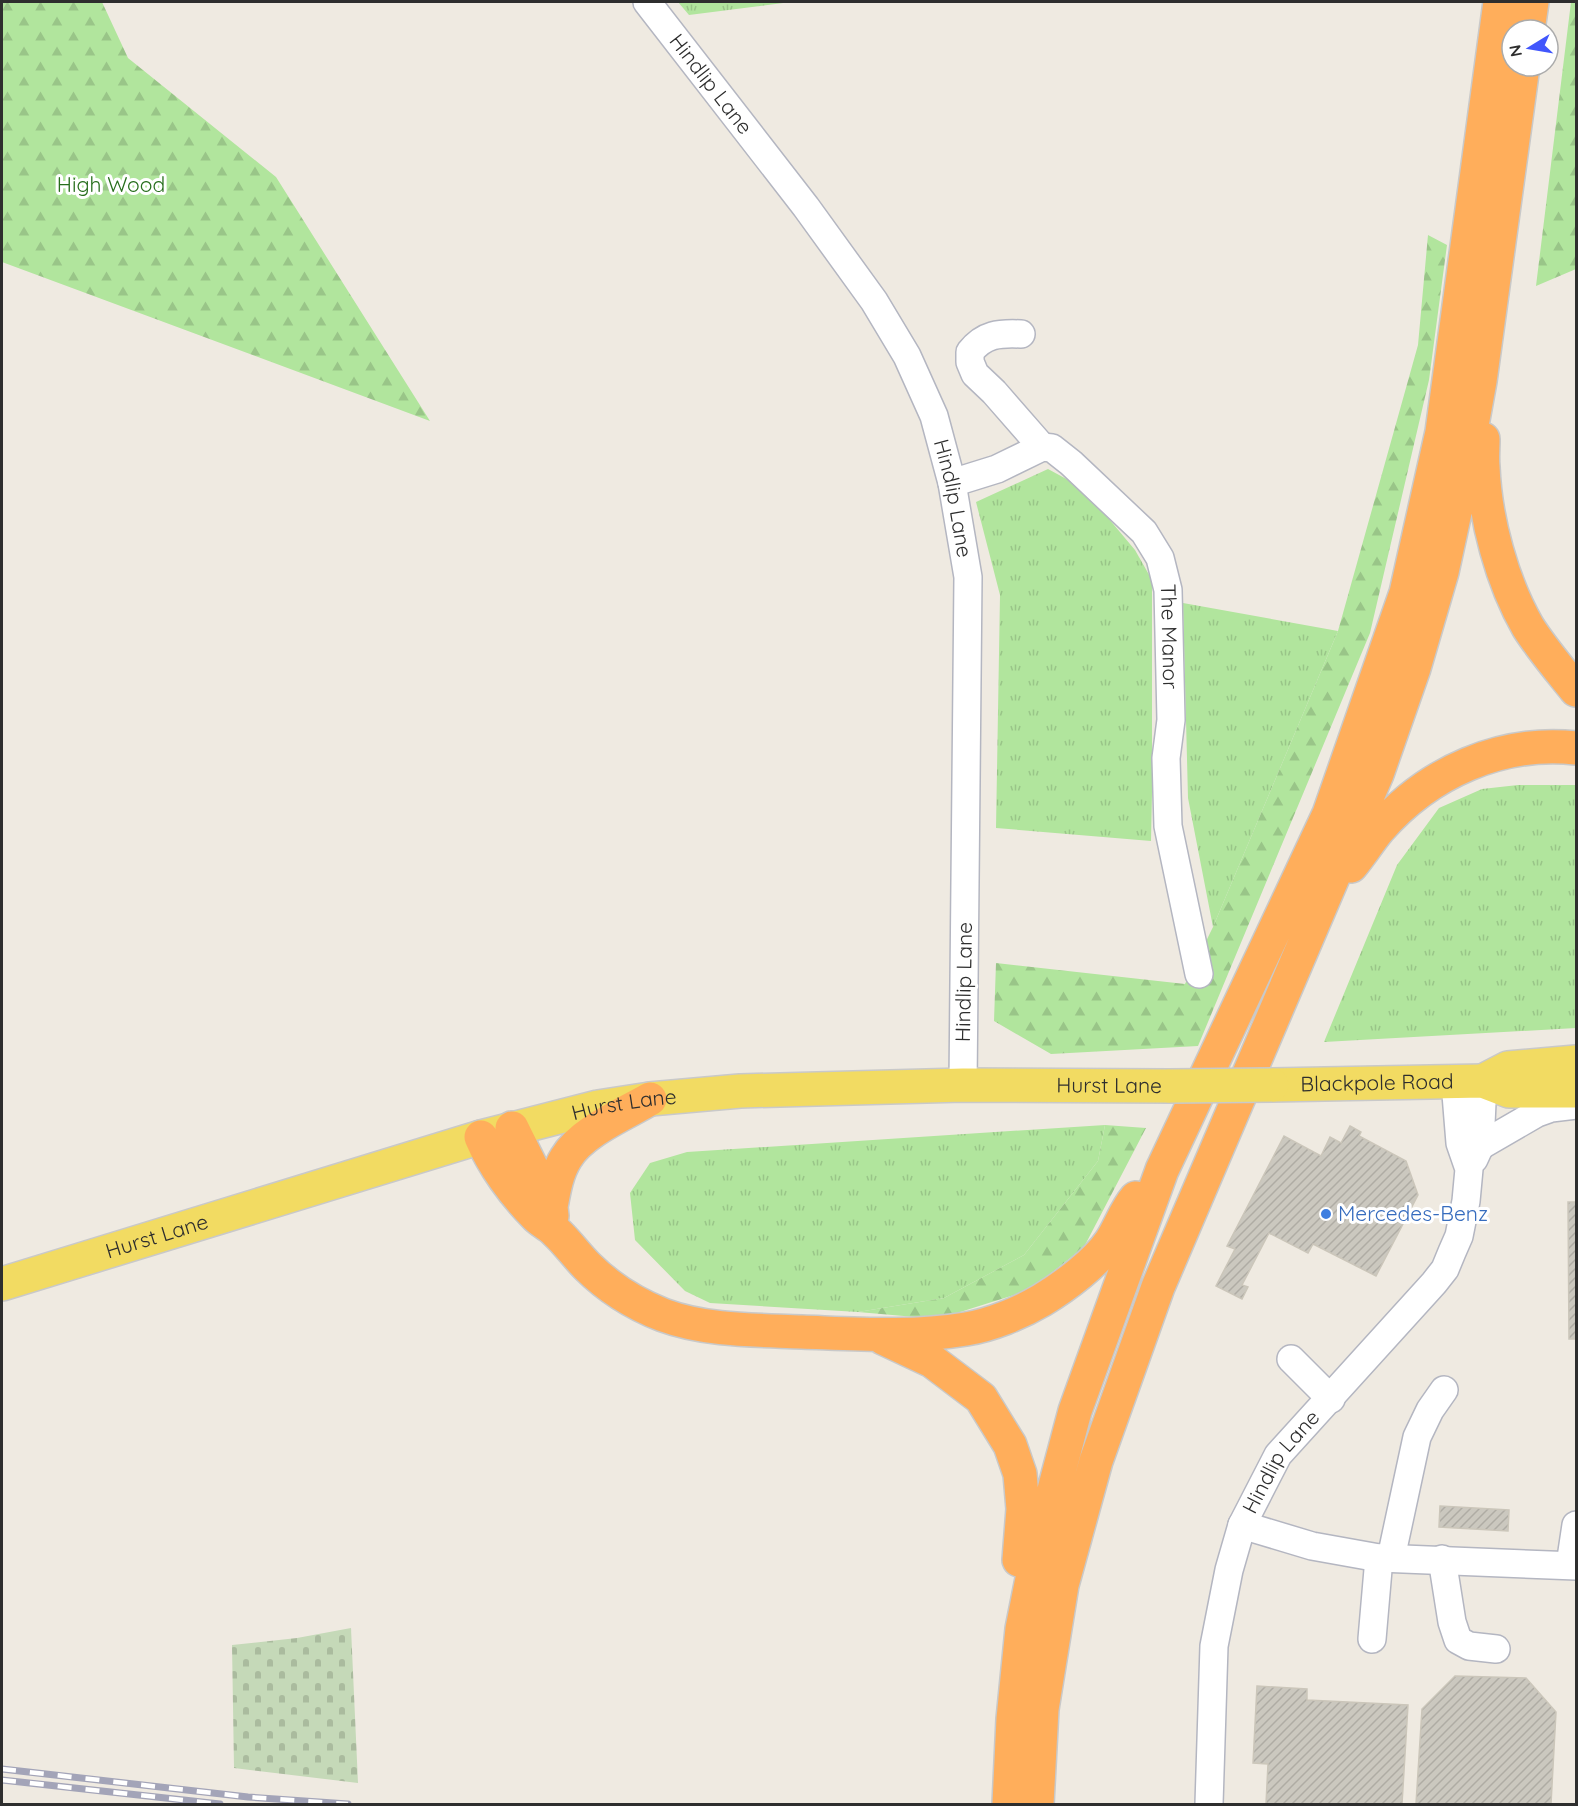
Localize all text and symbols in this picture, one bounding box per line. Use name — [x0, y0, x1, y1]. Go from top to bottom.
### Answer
north arrow — [1500, 18, 1560, 78]
street label: Hindlip Lane — [664, 28, 759, 139]
text: N — [1504, 43, 1526, 59]
park label: High Wood — [57, 171, 165, 197]
street label: Hindlip Lane — [929, 436, 978, 559]
street label: The Manor — [1156, 584, 1184, 689]
street label: Hindlip Lane — [949, 922, 977, 1042]
street label: Blackpole Road — [1300, 1068, 1454, 1096]
street label: Hurst Lane — [1056, 1071, 1162, 1098]
street label: Hurst Lane — [569, 1083, 677, 1125]
place label: Mercedes-Benz — [1338, 1200, 1488, 1226]
marker: Mercedes-Benz — [1319, 1207, 1333, 1221]
street label: Hurst Lane — [102, 1208, 211, 1263]
street label: Hindlip Lane — [1236, 1404, 1325, 1518]

